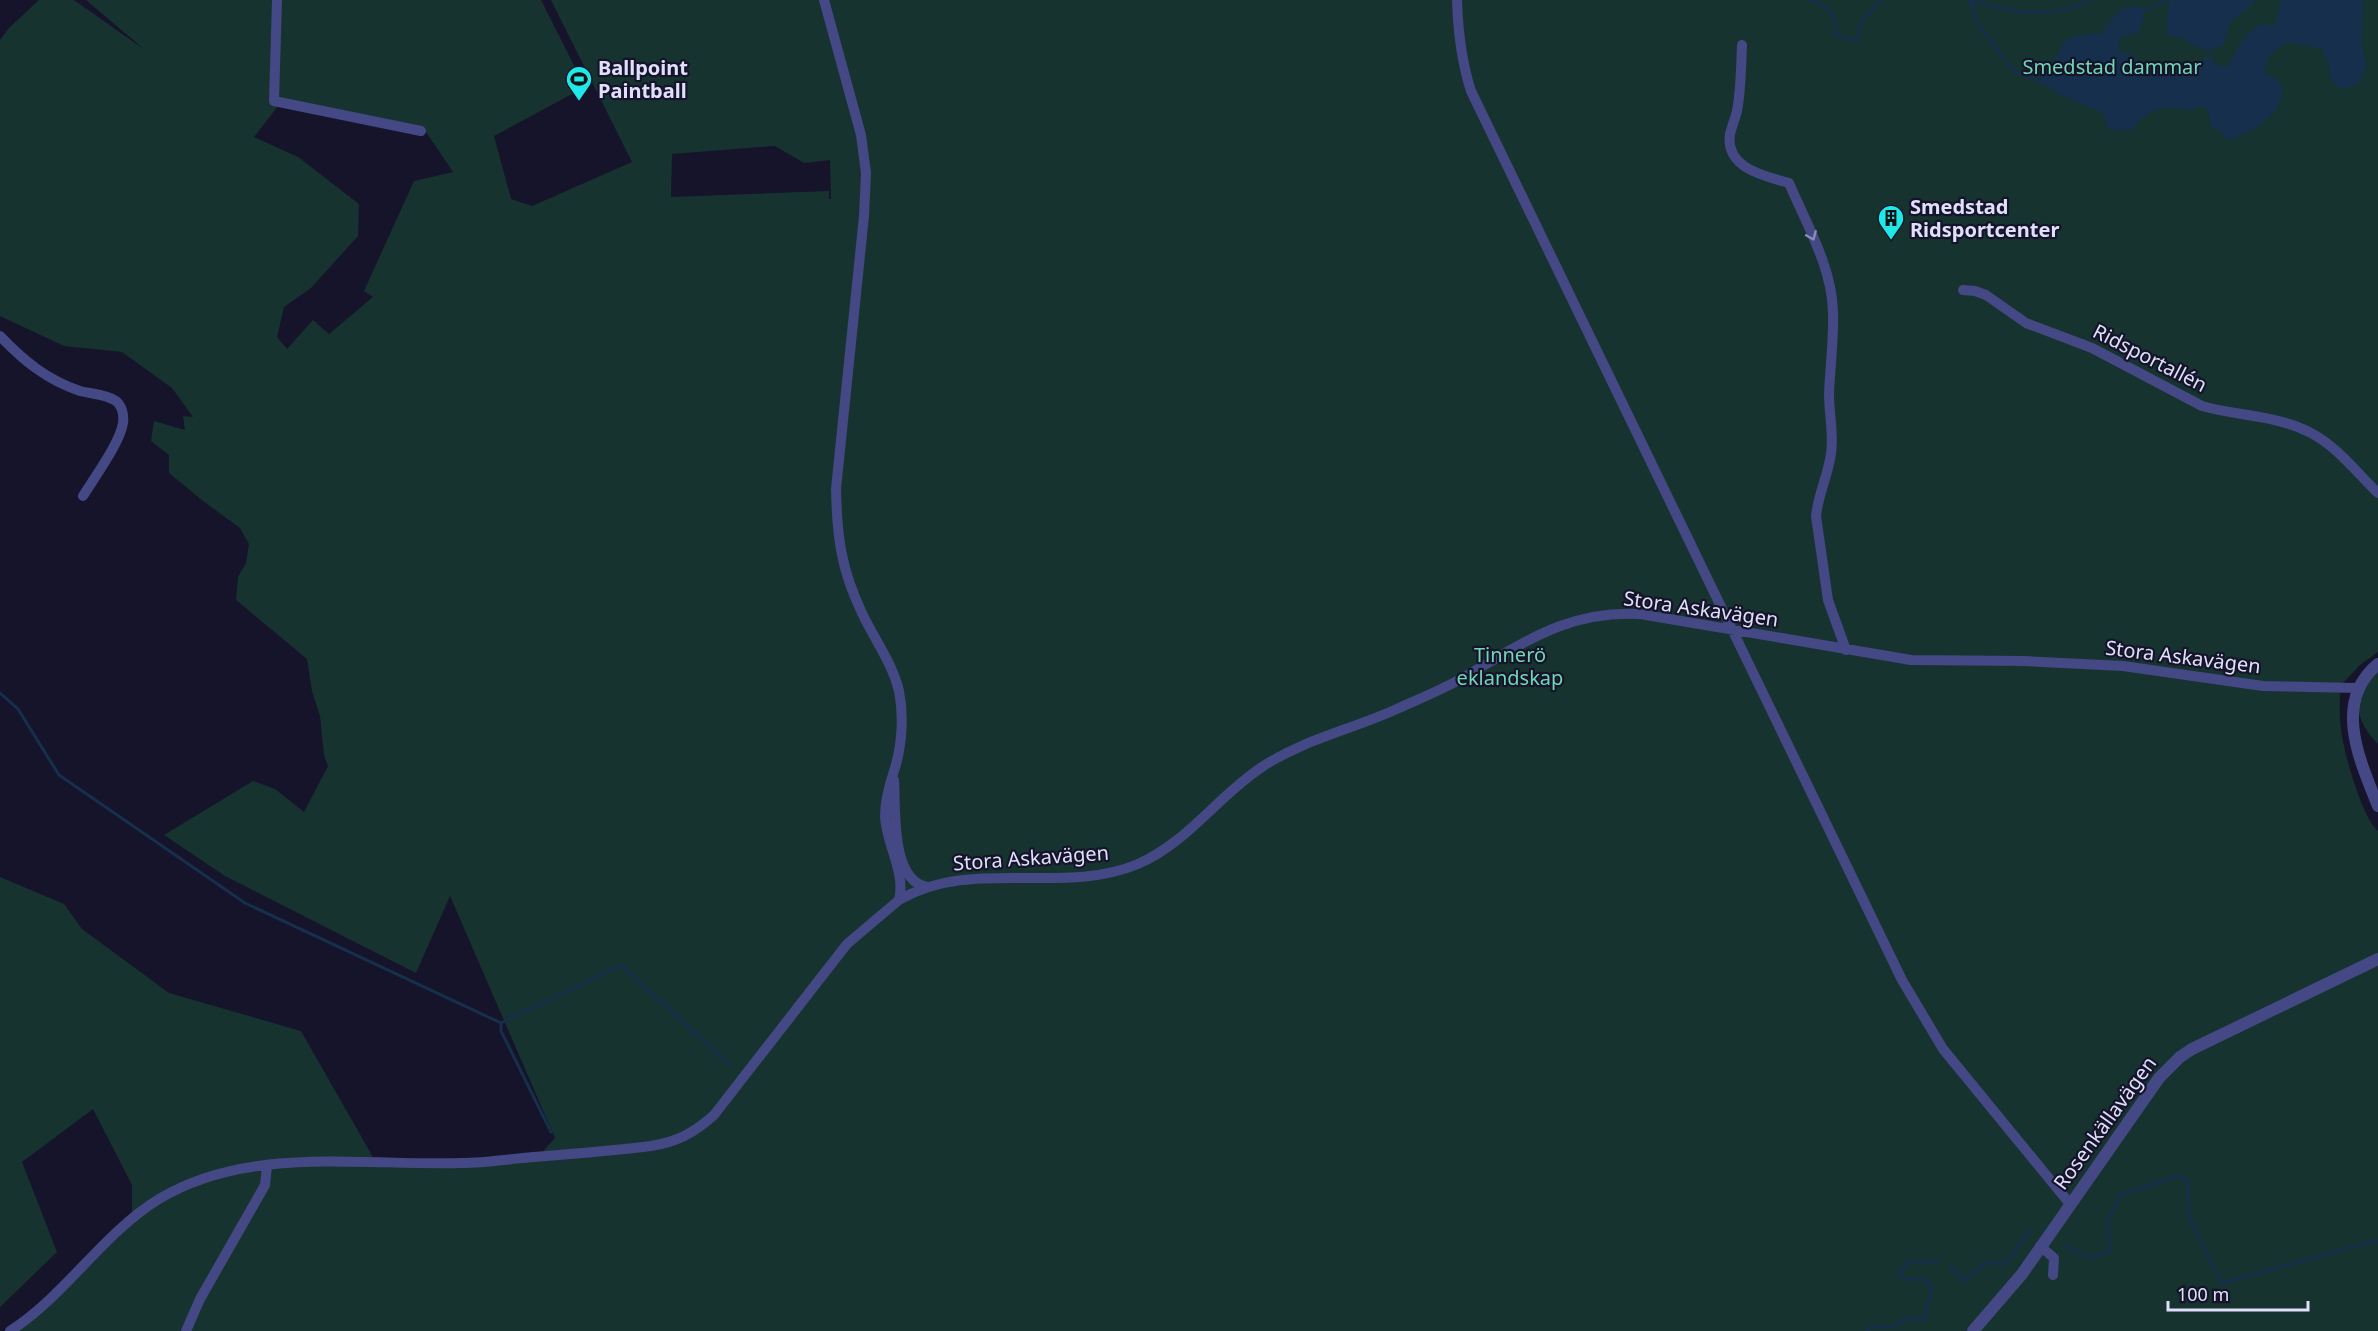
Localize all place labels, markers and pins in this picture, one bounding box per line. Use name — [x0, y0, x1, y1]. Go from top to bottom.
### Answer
place label: Ballpoint Paintball — [598, 54, 688, 104]
sports icon: Ballpoint Paintball — [564, 64, 594, 102]
place label: Smedstad Ridsportcenter — [1910, 193, 2059, 243]
building icon: Smedstad Ridsportcenter — [1876, 203, 1906, 241]

